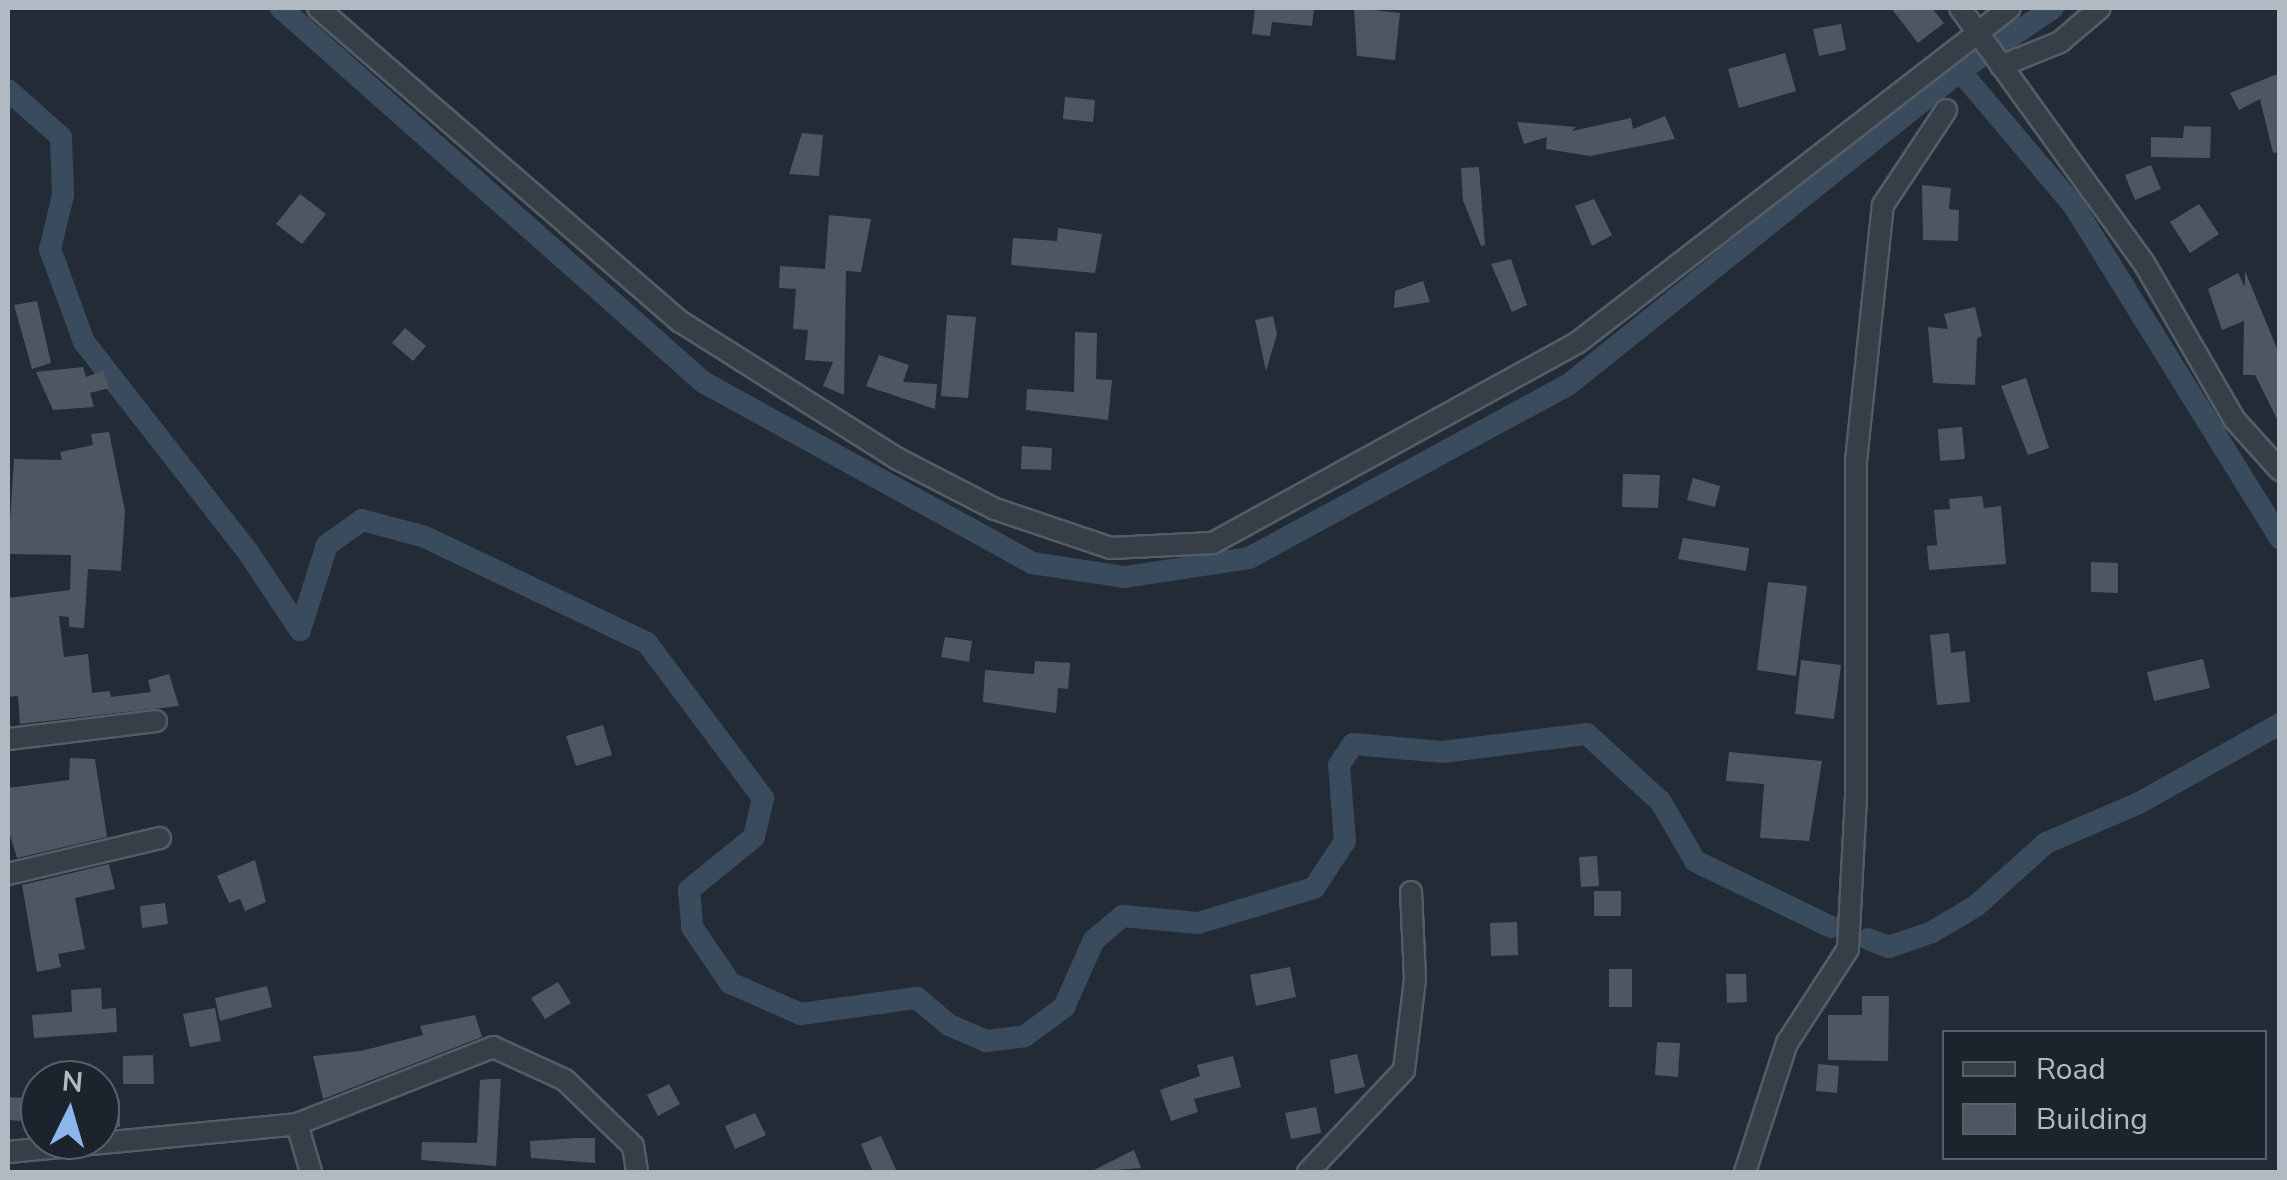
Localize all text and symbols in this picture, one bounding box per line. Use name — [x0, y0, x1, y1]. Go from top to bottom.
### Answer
legend — [1942, 1030, 2267, 1160]
text: Road — [2036, 1049, 2106, 1090]
north arrow — [20, 1060, 120, 1160]
text: N — [60, 1062, 85, 1102]
text: Building — [2036, 1099, 2148, 1140]

